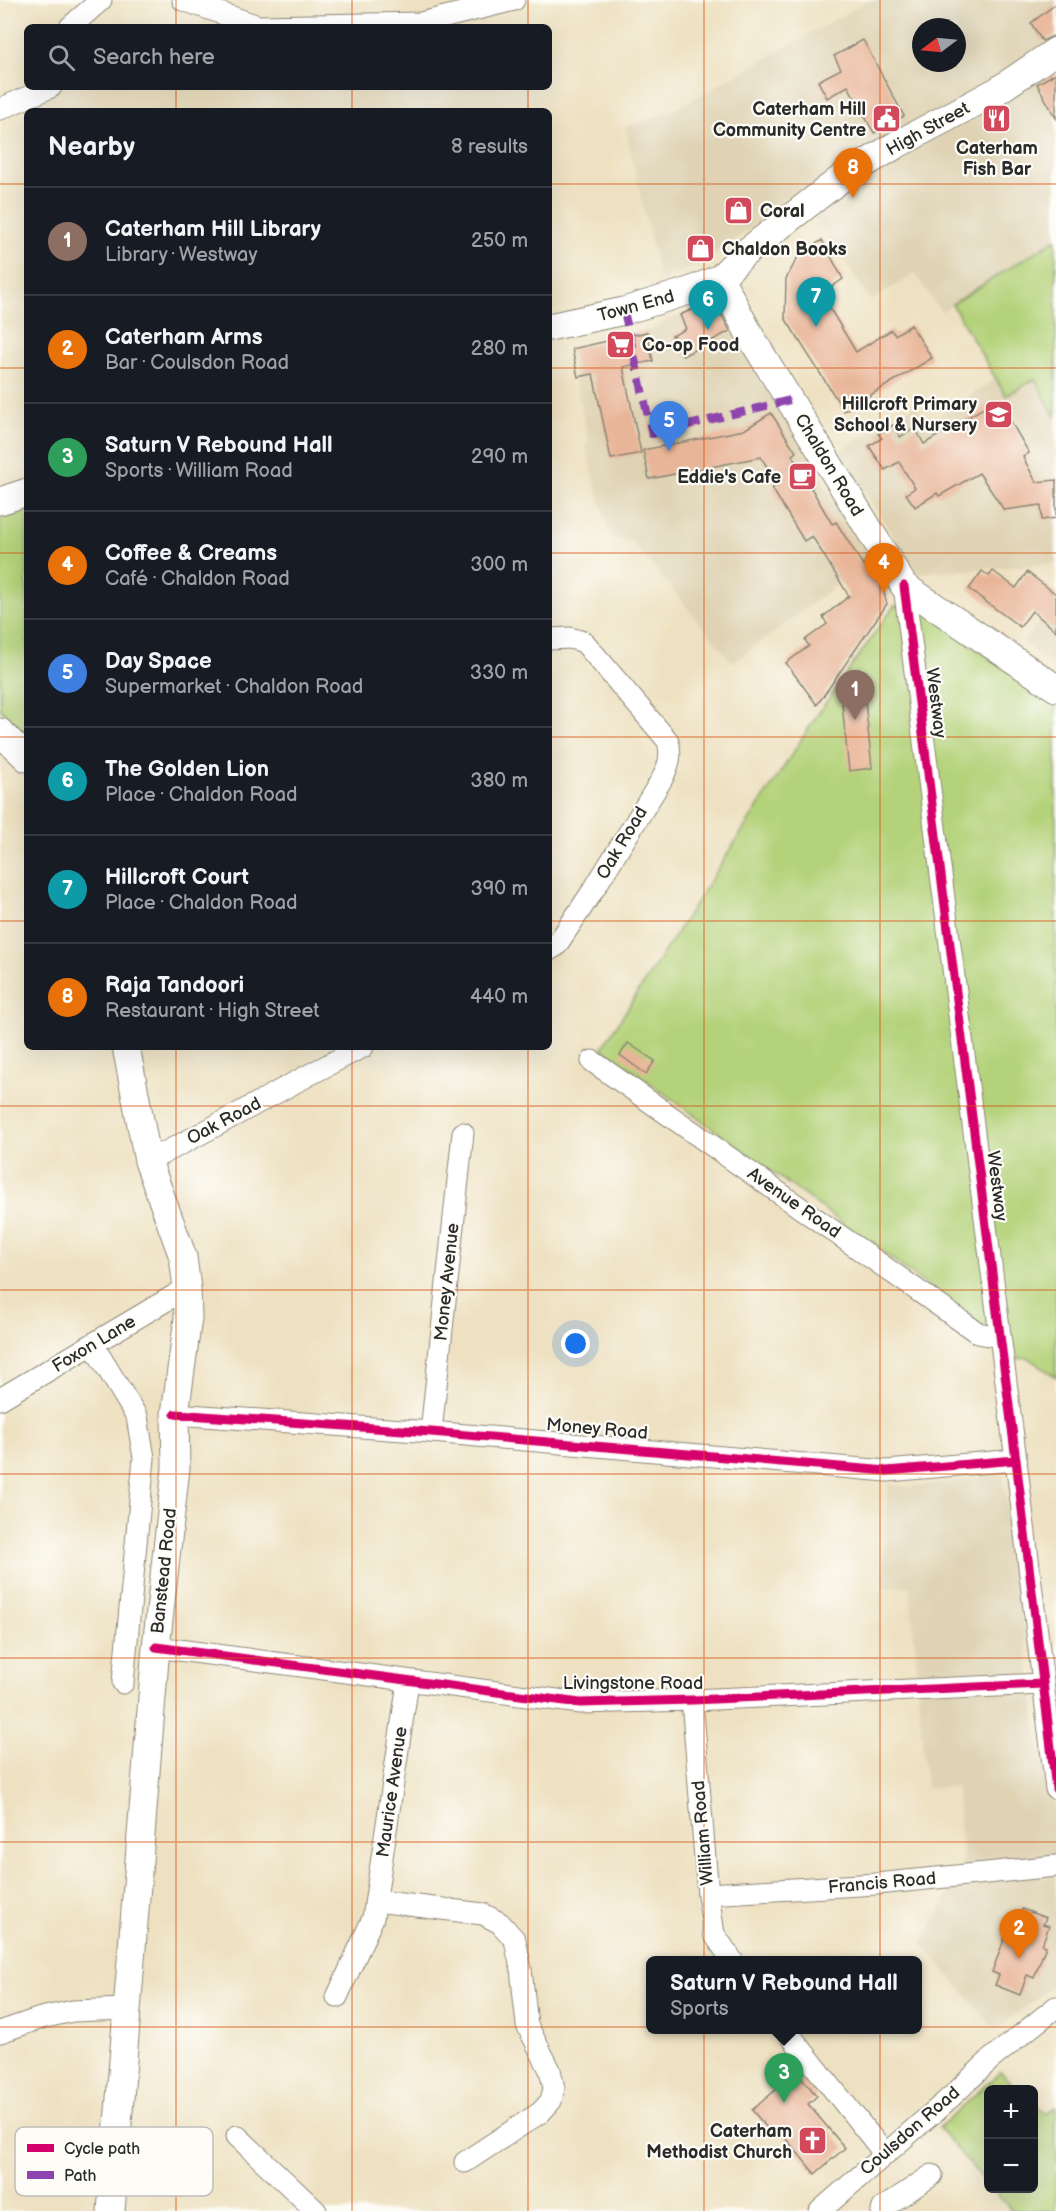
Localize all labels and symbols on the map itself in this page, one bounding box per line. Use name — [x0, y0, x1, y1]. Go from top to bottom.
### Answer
north arrow — [912, 18, 966, 72]
street label: High Street — [883, 97, 974, 160]
place label: Caterham Hill Community Centre — [713, 99, 866, 141]
public building icon: Caterham Hill Community Centre — [871, 103, 903, 135]
restaurant icon: Caterham Fish Bar — [981, 103, 1013, 135]
place label: Caterham Fish Bar — [956, 138, 1038, 180]
pin: 8 — [834, 148, 872, 198]
shop icon: Coral — [723, 195, 755, 227]
place label: Coral — [760, 201, 805, 222]
shop icon: Chaldon Books — [685, 233, 717, 265]
place label: Chaldon Books — [722, 239, 847, 260]
pin: 7 — [796, 278, 836, 327]
pin: 6 — [688, 280, 728, 330]
street label: Town End — [595, 286, 677, 326]
supermarket icon: Co-op Food — [605, 329, 637, 361]
place label: Co-op Food — [642, 335, 739, 356]
place label: Hillcroft Primary School & Nursery — [834, 394, 978, 436]
school or university icon: Hillcroft Primary School & Nursery — [982, 398, 1014, 430]
pin: 5 — [650, 402, 688, 451]
street label: Chaldon Road — [790, 410, 868, 520]
cafe icon: Eddie's Cafe — [786, 461, 818, 493]
place label: Eddie's Cafe — [677, 467, 781, 488]
pin: 4 — [864, 544, 904, 593]
street label: Westway — [921, 667, 951, 740]
pin: 1 — [836, 670, 874, 720]
street label: Oak Road — [592, 803, 652, 883]
street label: Oak Road — [183, 1093, 265, 1149]
street label: Westway — [982, 1150, 1012, 1223]
street label: Avenue Road — [743, 1163, 845, 1243]
street label: Money Avenue — [430, 1222, 464, 1342]
street label: Foxon Lane — [48, 1311, 140, 1377]
your location — [561, 1329, 590, 1358]
street label: Money Road — [545, 1414, 649, 1444]
street label: Banstead Road — [147, 1507, 181, 1635]
street label: Livingstone Road — [563, 1673, 703, 1694]
street label: Maurice Avenue — [372, 1725, 412, 1859]
street label: William Road — [688, 1780, 718, 1886]
street label: Francis Road — [827, 1868, 937, 1898]
pin: 2 — [1000, 1910, 1038, 1959]
pin: 3 — [764, 2054, 804, 2103]
street label: Coulsdon Road — [856, 2082, 964, 2180]
place label: Caterham Methodist Church — [646, 2121, 792, 2163]
church icon: Caterham Methodist Church — [797, 2125, 829, 2157]
legend — [15, 2127, 213, 2196]
text: Cycle path — [64, 2140, 140, 2159]
text: Path — [64, 2167, 96, 2186]

